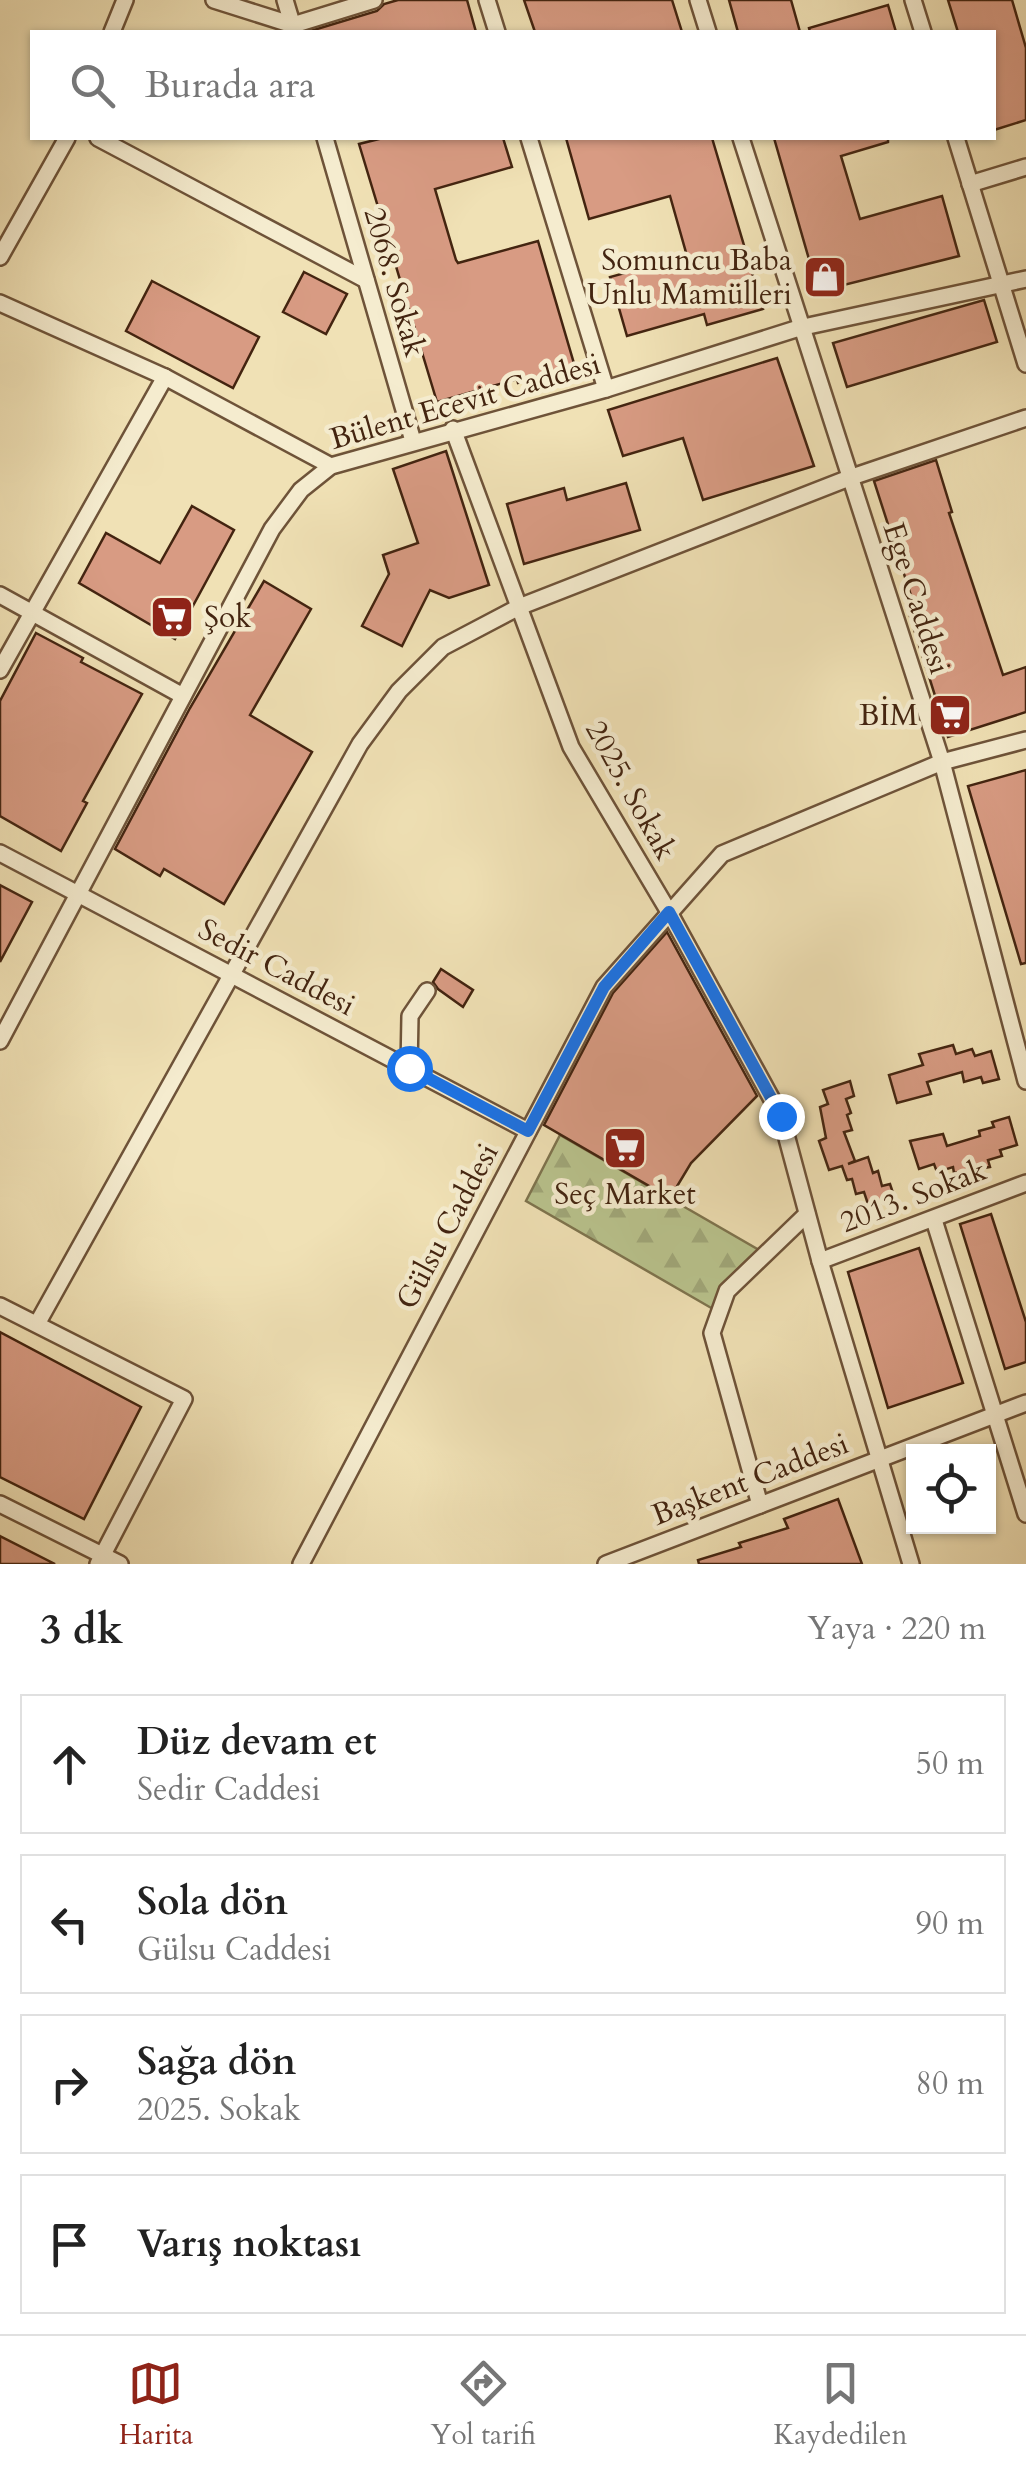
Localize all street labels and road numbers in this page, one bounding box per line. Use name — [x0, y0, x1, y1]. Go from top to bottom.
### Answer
street label: 2068. Sokak — [354, 203, 435, 362]
street label: Bülent Ecevit Caddesi — [325, 343, 605, 460]
street label: Ege Caddesi — [873, 517, 960, 679]
street label: 2025. Sokak — [575, 713, 686, 867]
street label: Sedir Caddesi — [191, 909, 362, 1026]
street label: Gülsu Caddesi — [387, 1136, 508, 1316]
street label: 2013. Sokak — [834, 1150, 992, 1243]
street label: Başkent Caddesi — [646, 1423, 854, 1536]

